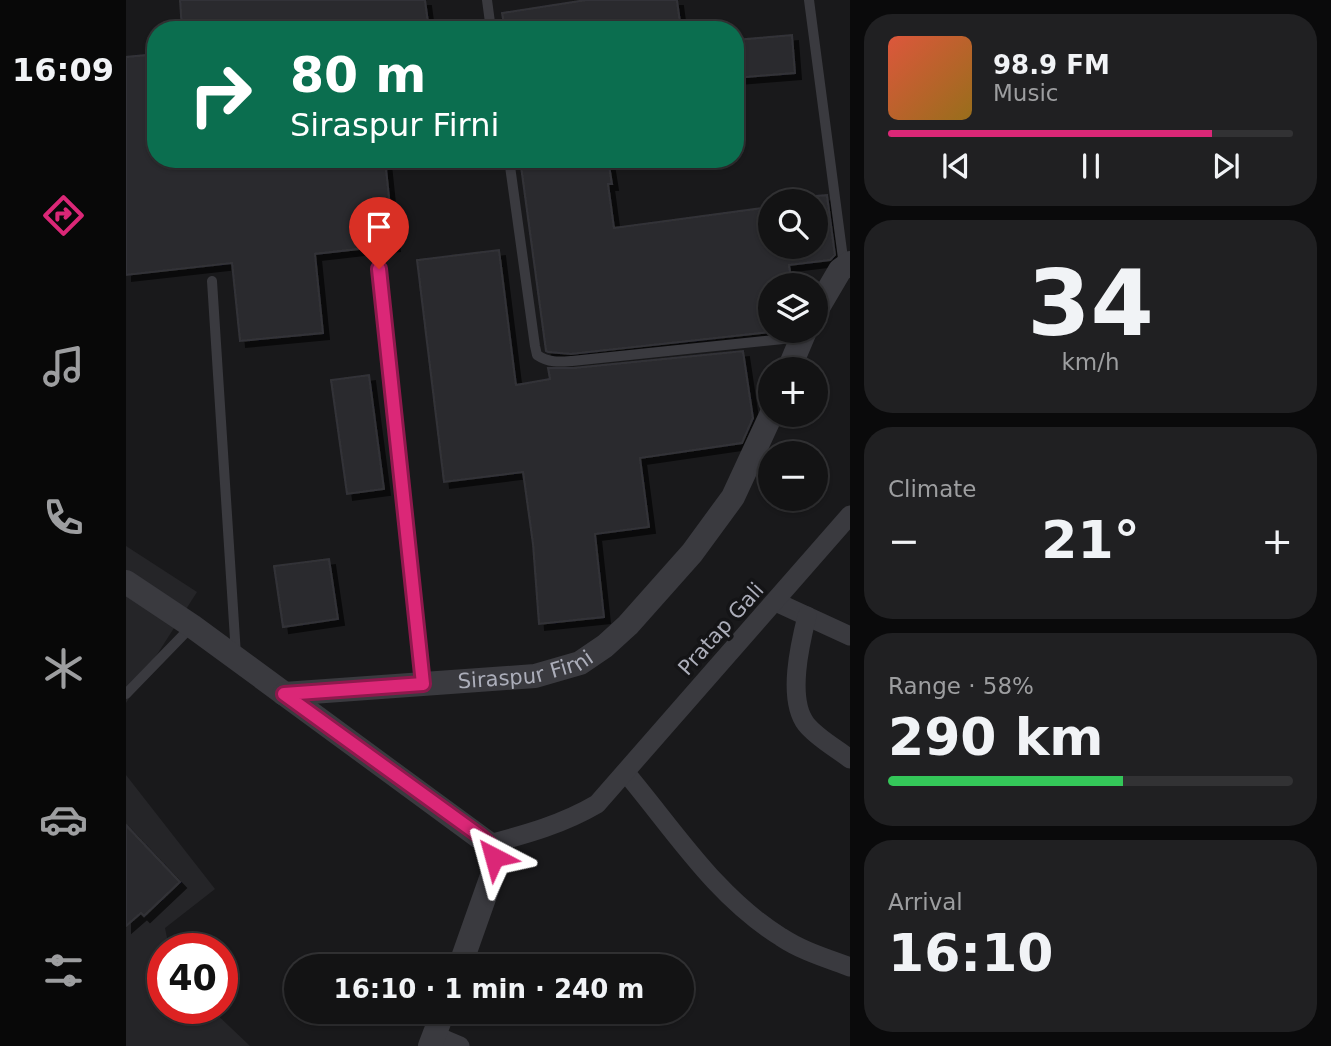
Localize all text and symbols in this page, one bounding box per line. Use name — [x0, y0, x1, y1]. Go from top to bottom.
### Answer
text: 80 m — [290, 47, 426, 104]
icon: right — [175, 49, 266, 140]
text: 98.9 FM — [993, 50, 1110, 80]
text: 16:09 — [12, 51, 114, 89]
text: Music — [993, 80, 1058, 106]
text: Siraspur Firni — [290, 106, 499, 144]
icon: previous — [937, 147, 975, 185]
icon: pause — [1072, 147, 1110, 185]
icon: next — [1207, 147, 1245, 185]
map controls — [758, 189, 828, 511]
button: search — [758, 189, 828, 259]
icon: directions — [39, 191, 88, 240]
pin — [349, 197, 409, 269]
icon: arrive — [360, 208, 398, 246]
text: 34 — [1027, 251, 1154, 356]
button: layers — [758, 273, 828, 343]
icon: music — [39, 342, 88, 391]
text: km/h — [1061, 349, 1120, 375]
button: + — [758, 357, 828, 427]
button: − — [758, 441, 828, 511]
text: Climate — [888, 476, 977, 502]
icon: phone — [39, 493, 88, 542]
text: 21° — [1041, 510, 1140, 570]
text: − — [888, 519, 920, 563]
text: + — [1261, 519, 1293, 563]
street label: Pratap Gali — [673, 578, 769, 680]
icon: climate — [39, 644, 88, 693]
street label: Siraspur Firni — [457, 646, 598, 694]
text: Range · 58% — [888, 673, 1034, 699]
text: 290 km — [888, 707, 1103, 767]
icon: car — [39, 795, 88, 844]
position arrow — [457, 820, 531, 894]
text: Arrival — [888, 889, 963, 915]
text: 16:10 — [888, 923, 1054, 983]
speed limit sign: 40 — [147, 933, 238, 1024]
icon: filters — [39, 946, 88, 995]
text: 16:10 · 1 min · 240 m — [334, 974, 644, 1004]

